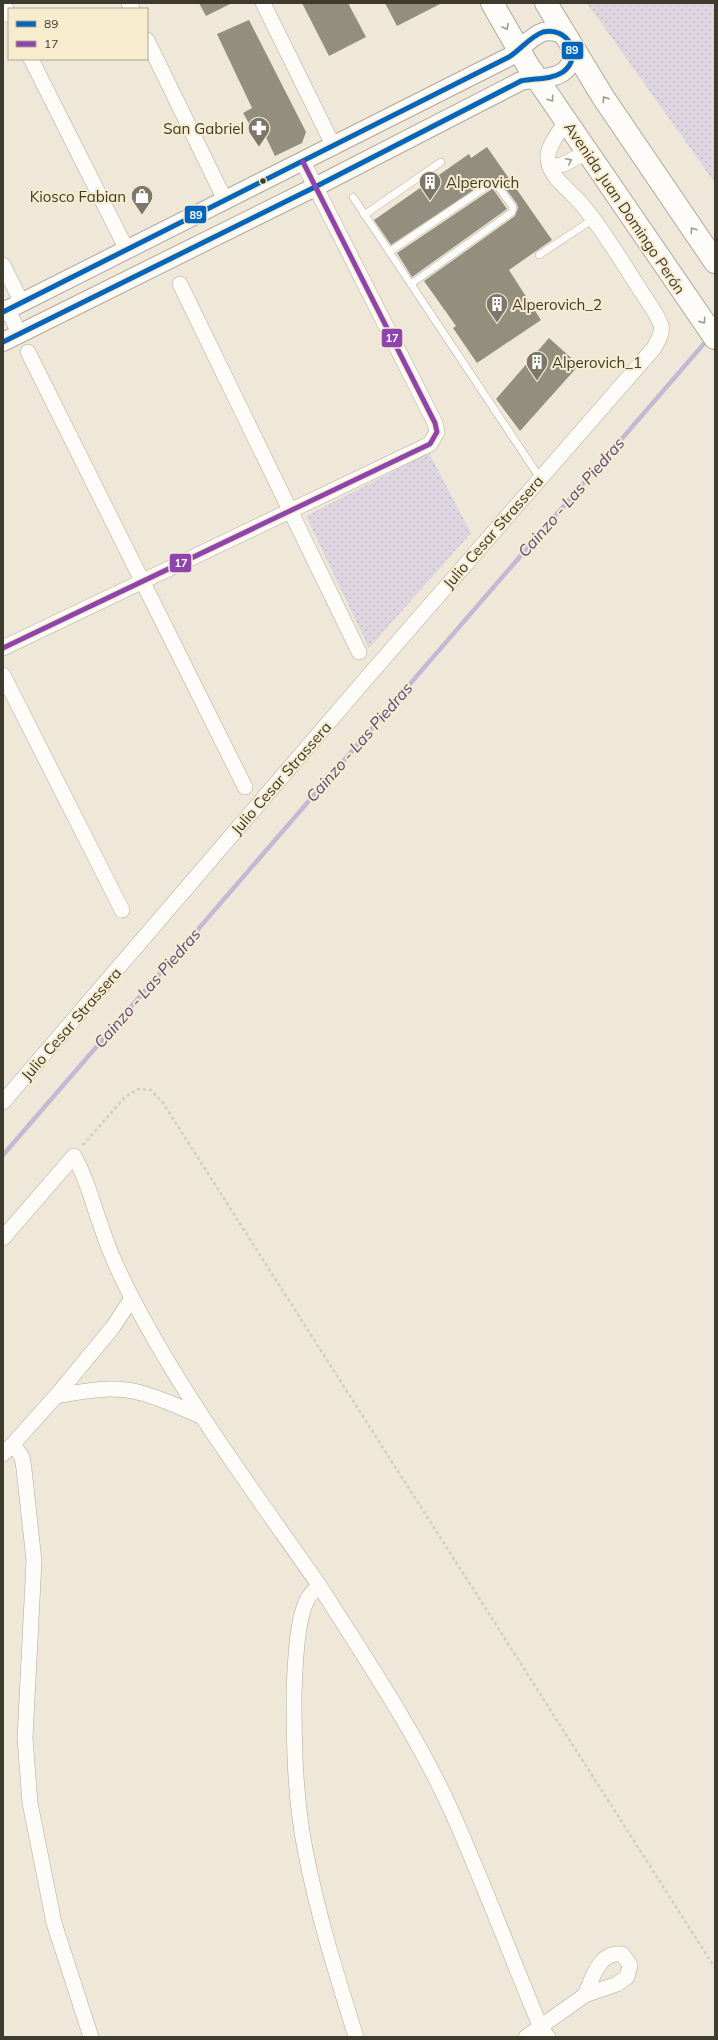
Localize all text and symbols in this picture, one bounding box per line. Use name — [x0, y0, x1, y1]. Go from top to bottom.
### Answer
legend — [8, 8, 148, 60]
text: 89 — [44, 16, 58, 31]
one-way arrow — [501, 23, 508, 30]
text: 17 — [44, 36, 58, 51]
line badge: 89 — [561, 41, 584, 60]
text: 89 — [565, 43, 579, 57]
one-way arrow — [546, 95, 554, 102]
one-way arrow — [603, 97, 610, 104]
pharmacy icon: San Gabriel — [246, 115, 272, 148]
street label: Avenida Juan Domingo Perón — [560, 118, 690, 298]
place label: San Gabriel — [163, 119, 244, 138]
one-way arrow — [565, 158, 572, 166]
building icon: Alperovich — [417, 169, 443, 202]
place label: Alperovich — [446, 173, 519, 192]
unlabelled marker — [258, 176, 268, 186]
shop icon: Kiosco Fabian — [129, 183, 155, 216]
place label: Kiosco Fabian — [30, 187, 126, 206]
line badge: 89 — [184, 205, 207, 224]
text: 89 — [189, 208, 203, 222]
one-way arrow — [690, 227, 698, 234]
building icon: Alperovich_2 — [484, 291, 510, 324]
place label: Alperovich_2 — [512, 295, 602, 314]
one-way arrow — [698, 316, 705, 323]
line badge: 17 — [381, 328, 403, 348]
text: 17 — [385, 331, 399, 345]
building icon: Alperovich_1 — [524, 349, 550, 382]
place label: Alperovich_1 — [552, 353, 642, 372]
water label: Cainzo - Las Piedras — [514, 433, 629, 561]
street label: Julio Cesar Strassera — [439, 472, 547, 592]
line badge: 17 — [169, 553, 192, 573]
text: 17 — [174, 556, 188, 570]
water label: Cainzo - Las Piedras — [302, 678, 417, 806]
street label: Julio Cesar Strassera — [227, 718, 335, 838]
water label: Cainzo - Las Piedras — [90, 924, 205, 1052]
street label: Julio Cesar Strassera — [17, 964, 125, 1084]

